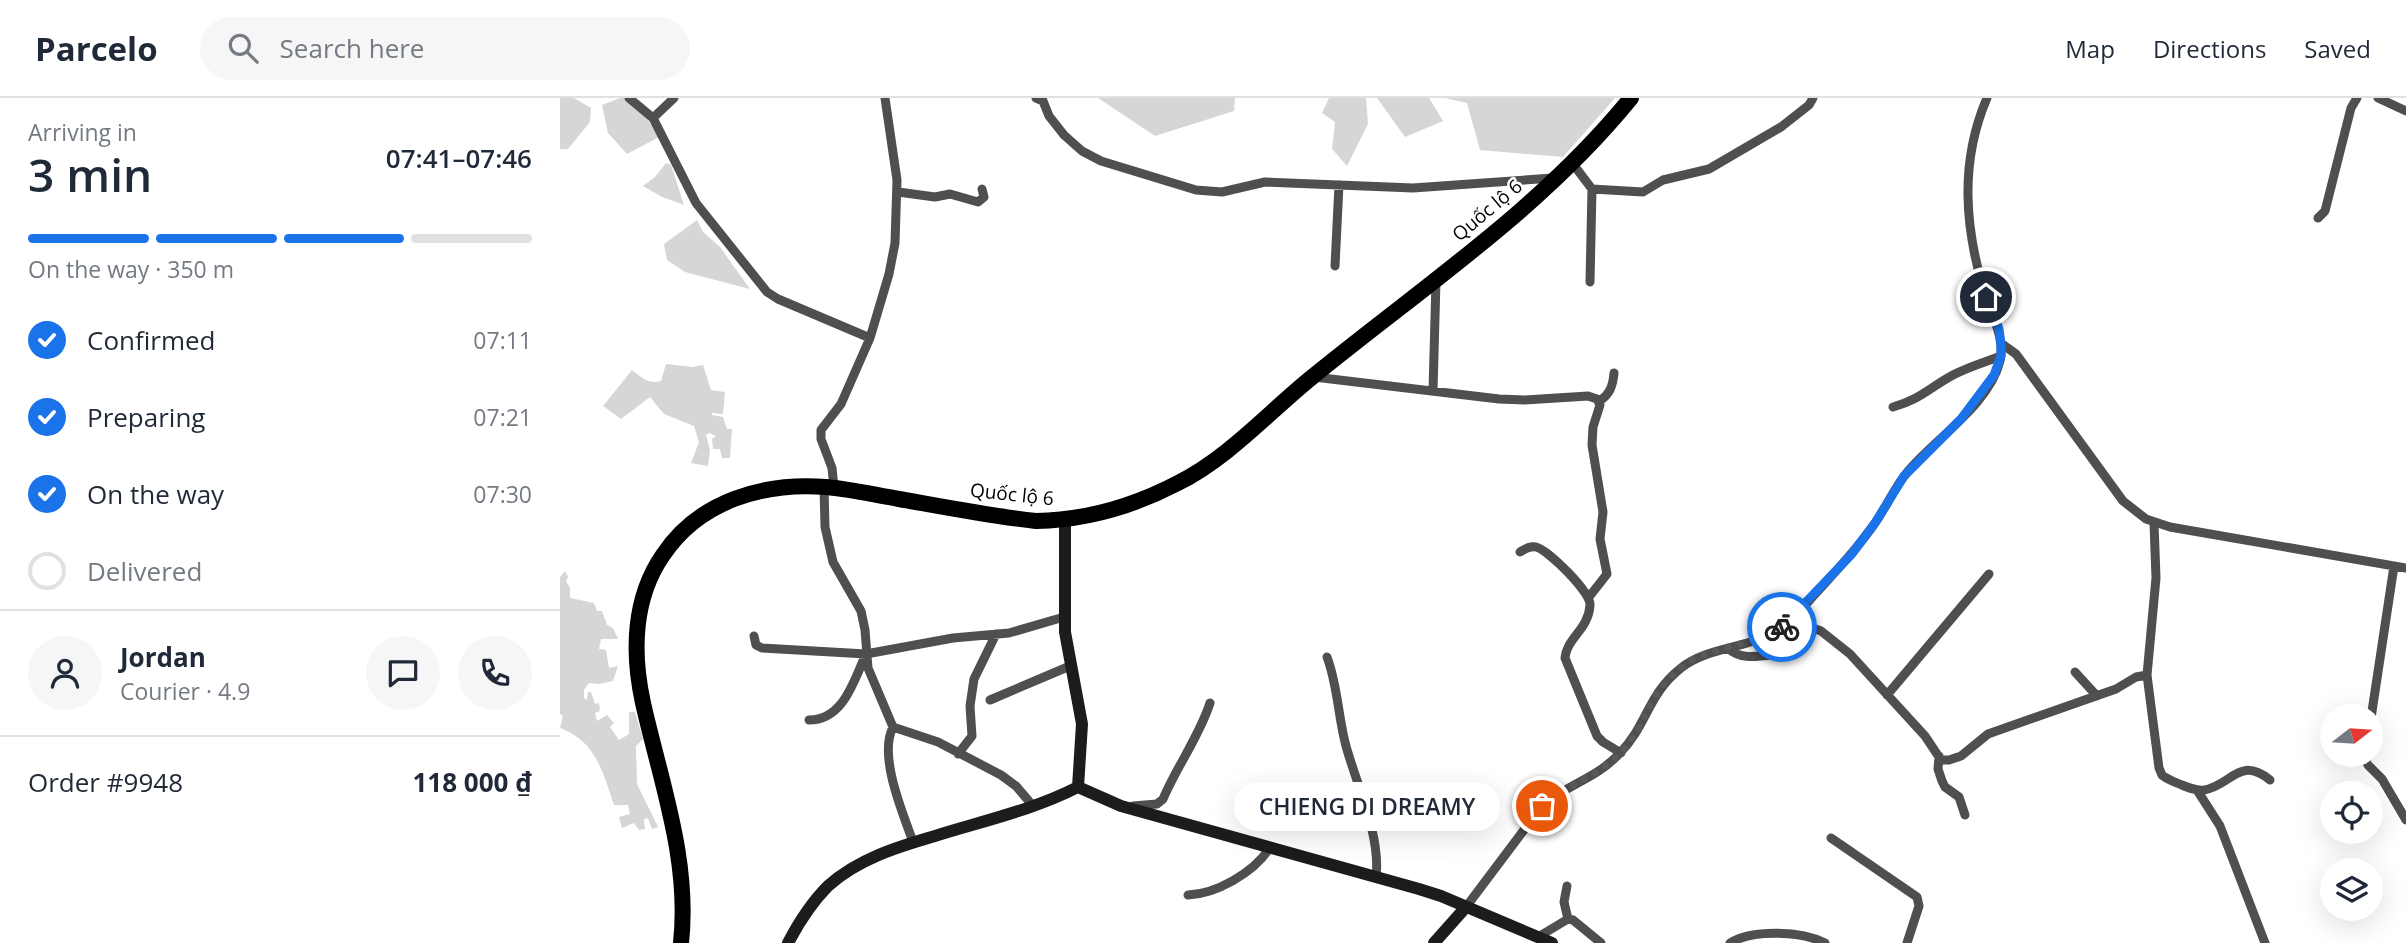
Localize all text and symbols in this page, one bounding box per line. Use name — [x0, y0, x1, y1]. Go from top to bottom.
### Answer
search box — [200, 17, 690, 80]
text: Parcelo — [35, 26, 158, 71]
icon: search — [224, 29, 262, 67]
text: Search here — [280, 30, 424, 66]
text: Map — [2065, 32, 2115, 65]
text: Directions — [2153, 32, 2266, 65]
text: Saved — [2304, 32, 2371, 65]
text: Arriving in — [28, 116, 137, 148]
text: 07:41–07:46 — [386, 140, 532, 176]
text: 3 min — [28, 143, 152, 205]
street label: Quốc lộ 6 — [1446, 173, 1528, 247]
text: On the way · 350 m — [28, 253, 234, 285]
pin — [1956, 267, 2016, 327]
icon: home — [1967, 278, 2005, 316]
icon: check — [28, 321, 66, 359]
text: Confirmed — [87, 322, 215, 358]
text: 07:11 — [473, 324, 532, 356]
icon: check — [28, 398, 66, 436]
text: Preparing — [87, 399, 205, 435]
text: 07:21 — [473, 401, 532, 433]
icon: check — [28, 475, 66, 513]
text: On the way — [87, 476, 224, 512]
street label: Quốc lộ 6 — [969, 477, 1055, 511]
text: 07:30 — [473, 478, 532, 510]
text: Delivered — [87, 553, 202, 589]
courier — [1747, 592, 1817, 662]
icon: bike — [1763, 608, 1801, 646]
button: person — [28, 636, 102, 710]
button: chat — [366, 636, 440, 710]
button: phone — [458, 636, 532, 710]
text: Jordan — [120, 639, 206, 675]
text: Courier · 4.9 — [120, 675, 250, 707]
north arrow — [2320, 704, 2384, 766]
map controls — [2320, 704, 2383, 921]
text: Order #9948 — [28, 764, 183, 800]
text: 118 000 ₫ — [412, 764, 532, 800]
pin — [1512, 776, 1572, 836]
button: locate — [2320, 781, 2383, 844]
callout: CHIENG DI DREAMY — [1234, 782, 1500, 830]
icon: bag — [1523, 787, 1561, 825]
text: CHIENG DI DREAMY — [1259, 790, 1475, 822]
button: layers — [2320, 858, 2383, 921]

